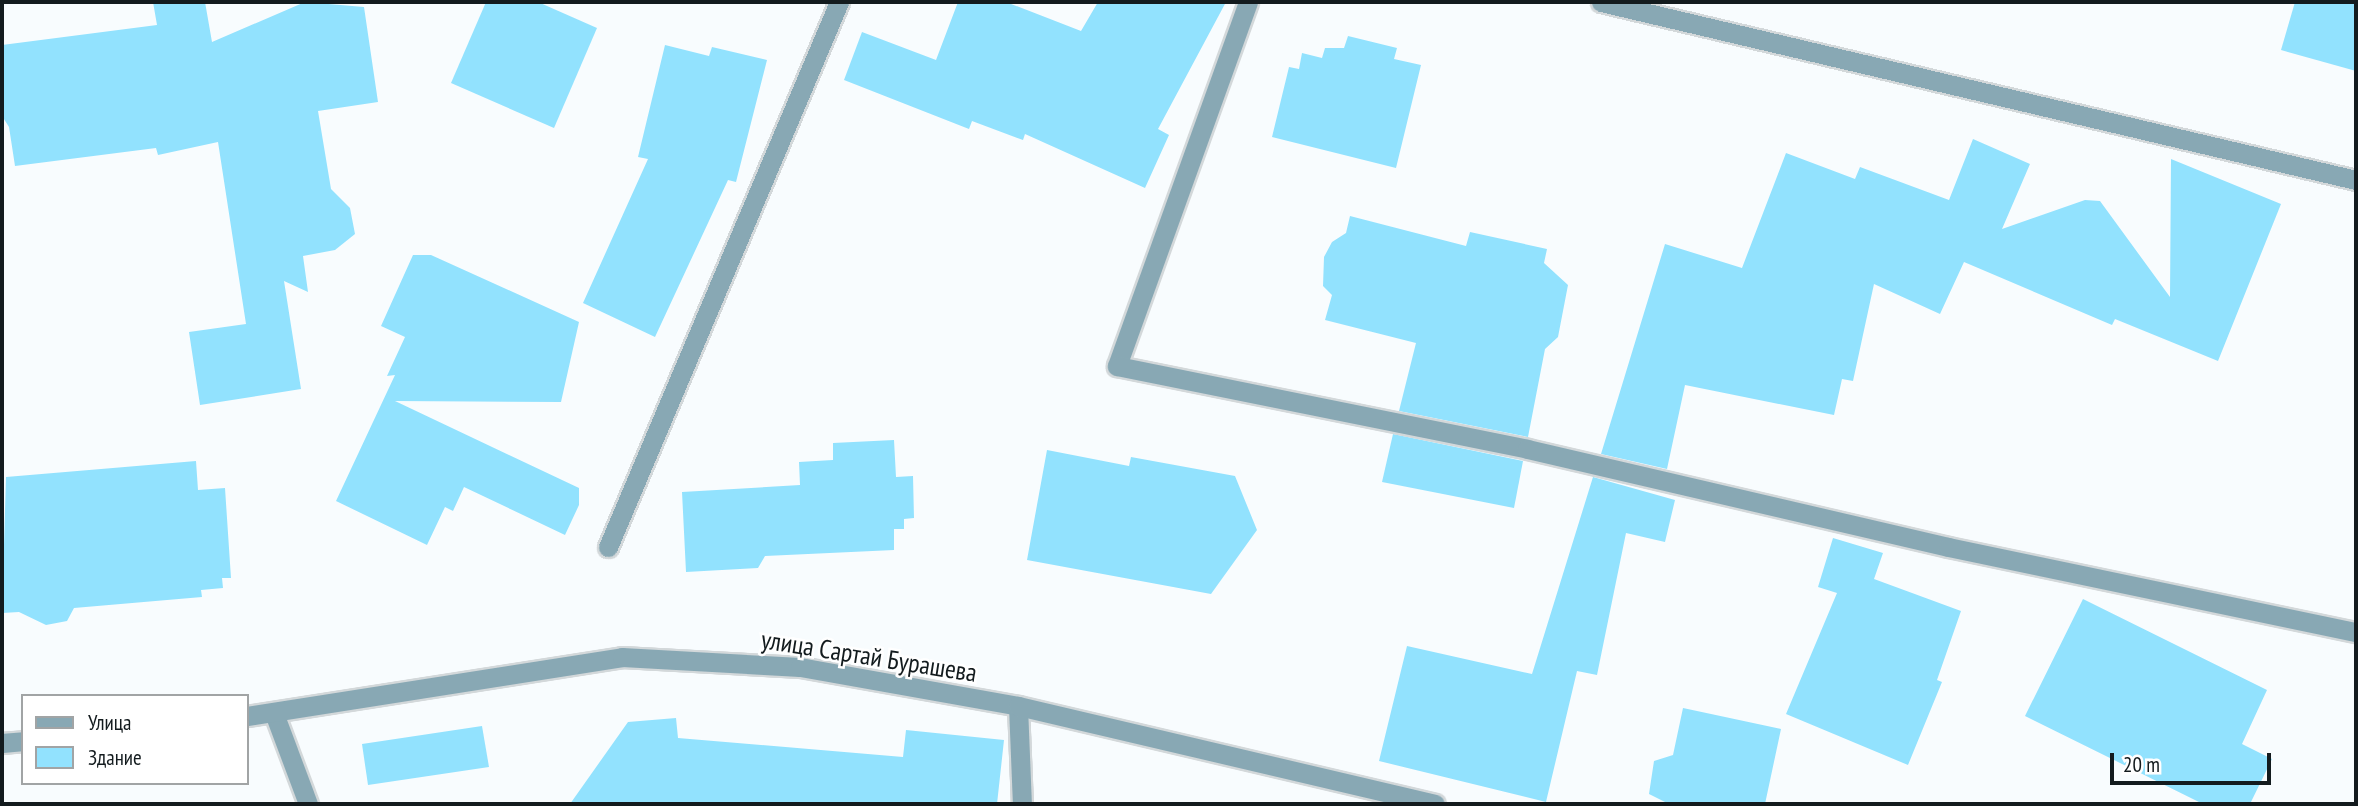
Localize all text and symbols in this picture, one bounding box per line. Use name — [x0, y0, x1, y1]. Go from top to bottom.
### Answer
street label: улица Сартай Бурашева — [759, 624, 979, 688]
legend — [21, 694, 248, 785]
text: Улица — [88, 709, 131, 736]
scale bar — [2113, 740, 2274, 784]
text: Здание — [88, 744, 142, 771]
text: 20 m — [2123, 751, 2160, 778]

